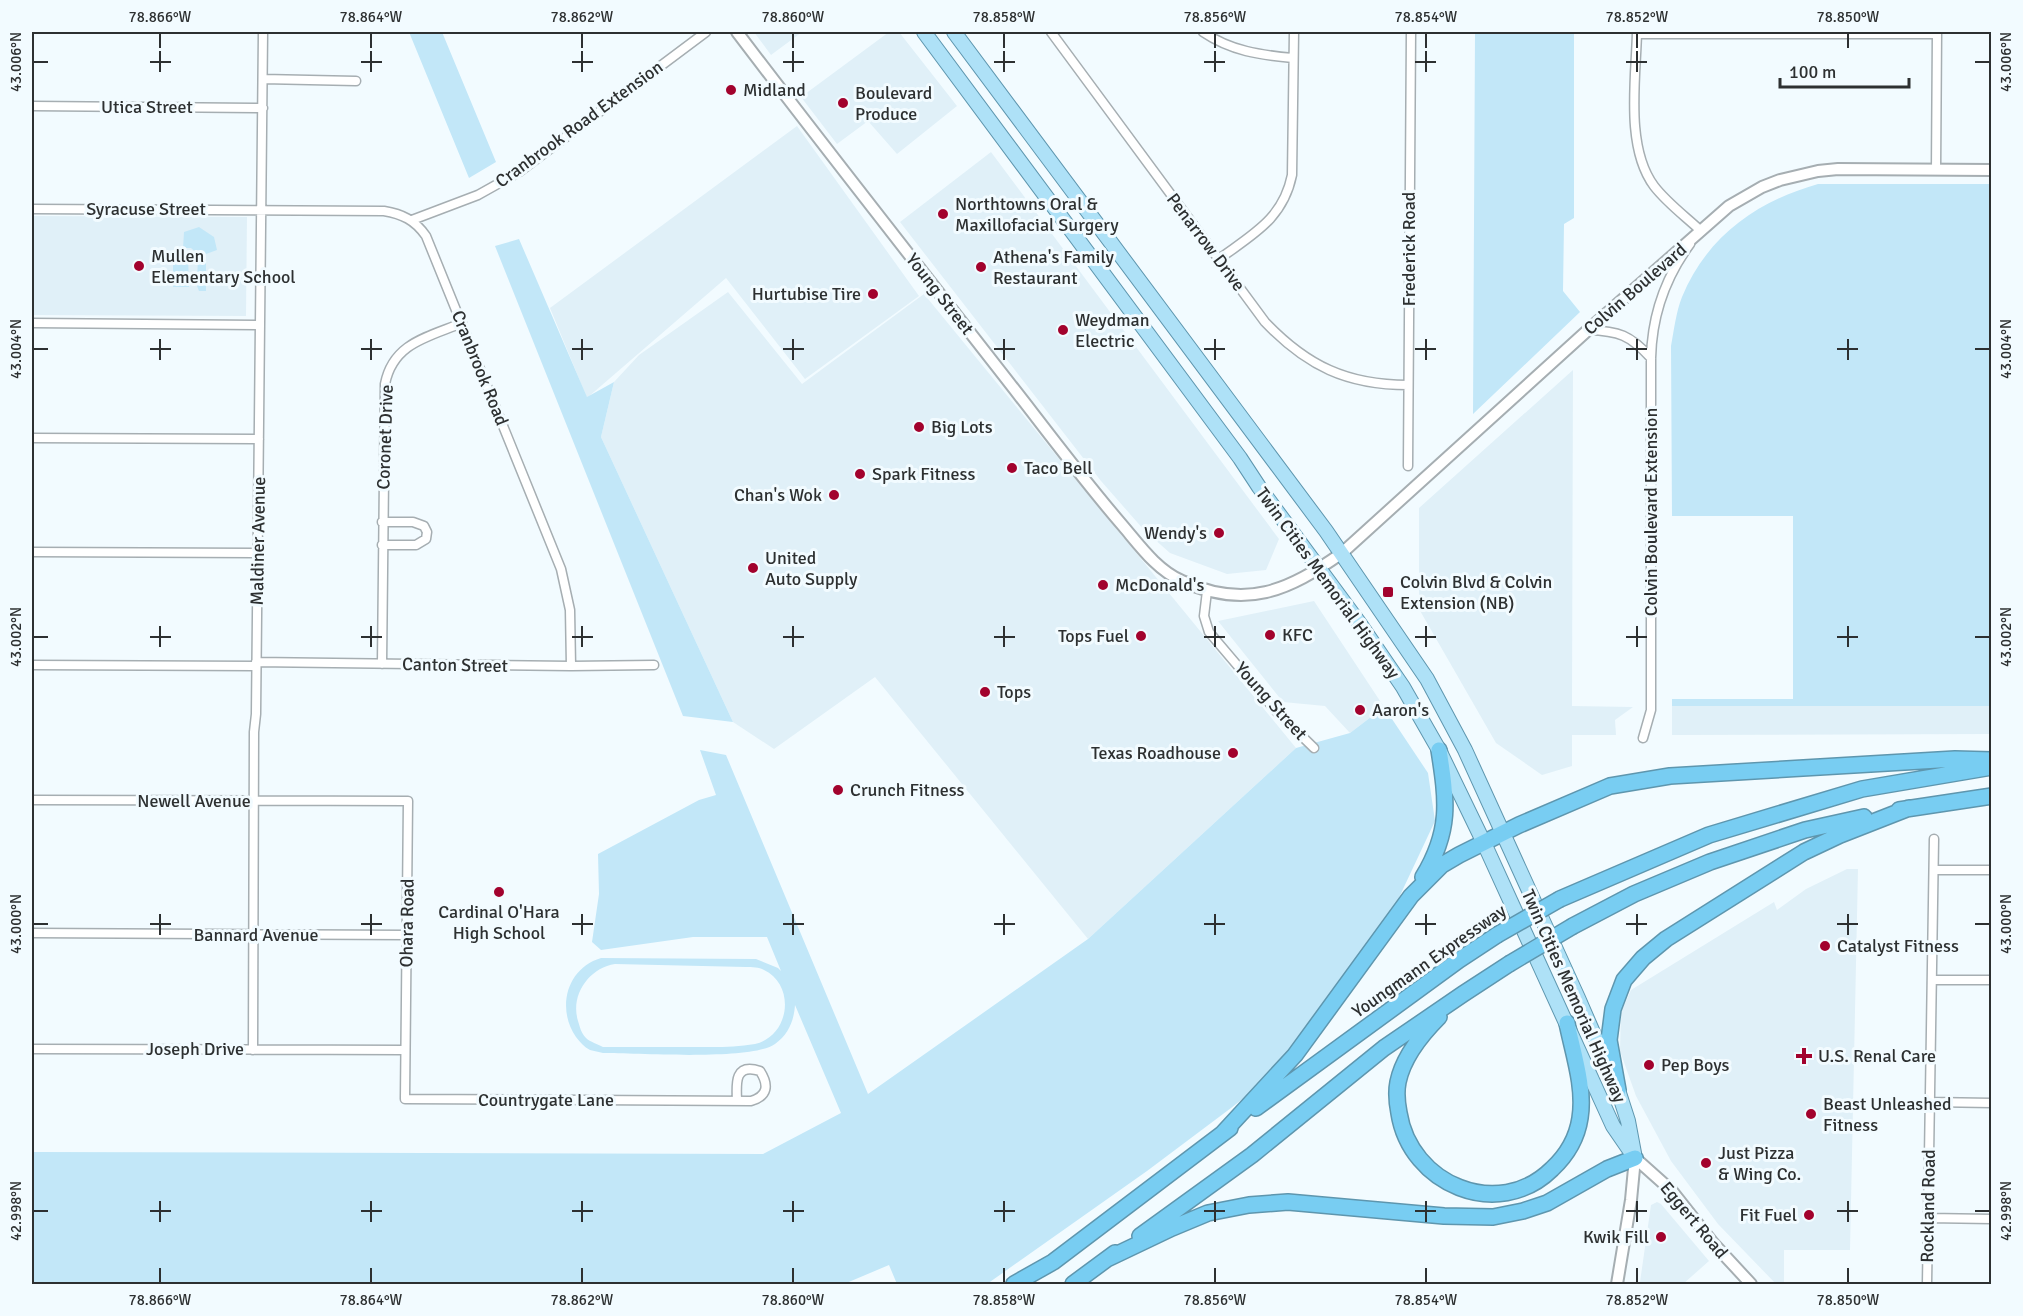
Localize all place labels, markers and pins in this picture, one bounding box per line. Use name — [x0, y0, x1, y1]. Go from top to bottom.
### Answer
place label: Midland — [743, 79, 806, 101]
place label: Boulevard Produce — [855, 82, 932, 125]
marker: Midland — [724, 83, 738, 97]
marker: Boulevard Produce — [836, 96, 850, 110]
place label: Northtowns Oral & Maxillofacial Surgery — [955, 193, 1119, 236]
marker: Northtowns Oral & Maxillofacial Surgery — [936, 207, 950, 221]
place label: Mullen Elementary School — [151, 245, 296, 288]
place label: Athena's Family Restaurant — [993, 246, 1114, 289]
marker: Mullen Elementary School — [132, 259, 146, 273]
marker: Athena's Family Restaurant — [974, 260, 988, 274]
place label: Hurtubise Tire — [752, 283, 861, 305]
marker: Hurtubise Tire — [866, 287, 880, 301]
place label: Weydman Electric — [1075, 309, 1149, 352]
marker: Weydman Electric — [1056, 323, 1070, 337]
place label: Big Lots — [931, 416, 993, 438]
marker: Big Lots — [912, 420, 926, 434]
place label: Taco Bell — [1024, 457, 1093, 479]
marker: Taco Bell — [1005, 461, 1019, 475]
place label: Spark Fitness — [872, 463, 975, 485]
marker: Spark Fitness — [853, 467, 867, 481]
place label: Chan's Wok — [734, 484, 822, 506]
marker: Chan's Wok — [827, 488, 841, 502]
place label: Wendy's — [1144, 522, 1207, 544]
marker: Wendy's — [1212, 526, 1226, 540]
place label: United Auto Supply — [765, 547, 858, 590]
marker: United Auto Supply — [746, 561, 760, 575]
place label: Colvin Blvd & Colvin Extension (NB) — [1400, 571, 1552, 614]
place label: McDonald's — [1115, 574, 1204, 596]
marker: McDonald's — [1096, 578, 1110, 592]
marker: Colvin Blvd & Colvin Extension (NB) — [1381, 585, 1395, 599]
place label: KFC — [1282, 624, 1313, 646]
place label: Tops Fuel — [1058, 625, 1129, 647]
marker: KFC — [1263, 628, 1277, 642]
marker: Tops Fuel — [1134, 629, 1148, 643]
place label: Tops — [997, 681, 1031, 703]
marker: Tops — [978, 685, 992, 699]
place label: Aaron's — [1372, 699, 1429, 721]
marker: Aaron's — [1353, 703, 1367, 717]
place label: Texas Roadhouse — [1091, 742, 1221, 764]
marker: Texas Roadhouse — [1226, 746, 1240, 760]
place label: Crunch Fitness — [850, 779, 965, 801]
marker: Crunch Fitness — [831, 783, 845, 797]
marker: Cardinal O'Hara High School — [492, 885, 506, 899]
place label: Cardinal O'Hara High School — [438, 901, 560, 944]
place label: Catalyst Fitness — [1837, 935, 1959, 957]
marker: Catalyst Fitness — [1818, 939, 1832, 953]
place label: U.S. Renal Care — [1818, 1045, 1936, 1067]
marker: U.S. Renal Care — [1795, 1047, 1813, 1065]
place label: Pep Boys — [1661, 1054, 1730, 1076]
marker: Pep Boys — [1642, 1058, 1656, 1072]
place label: Beast Unleashed Fitness — [1823, 1093, 1952, 1136]
marker: Beast Unleashed Fitness — [1804, 1107, 1818, 1121]
place label: Just Pizza & Wing Co. — [1718, 1142, 1801, 1185]
marker: Just Pizza & Wing Co. — [1699, 1156, 1713, 1170]
place label: Fit Fuel — [1740, 1204, 1797, 1226]
marker: Fit Fuel — [1802, 1208, 1816, 1222]
place label: Kwik Fill — [1583, 1226, 1649, 1248]
marker: Kwik Fill — [1654, 1230, 1668, 1244]

